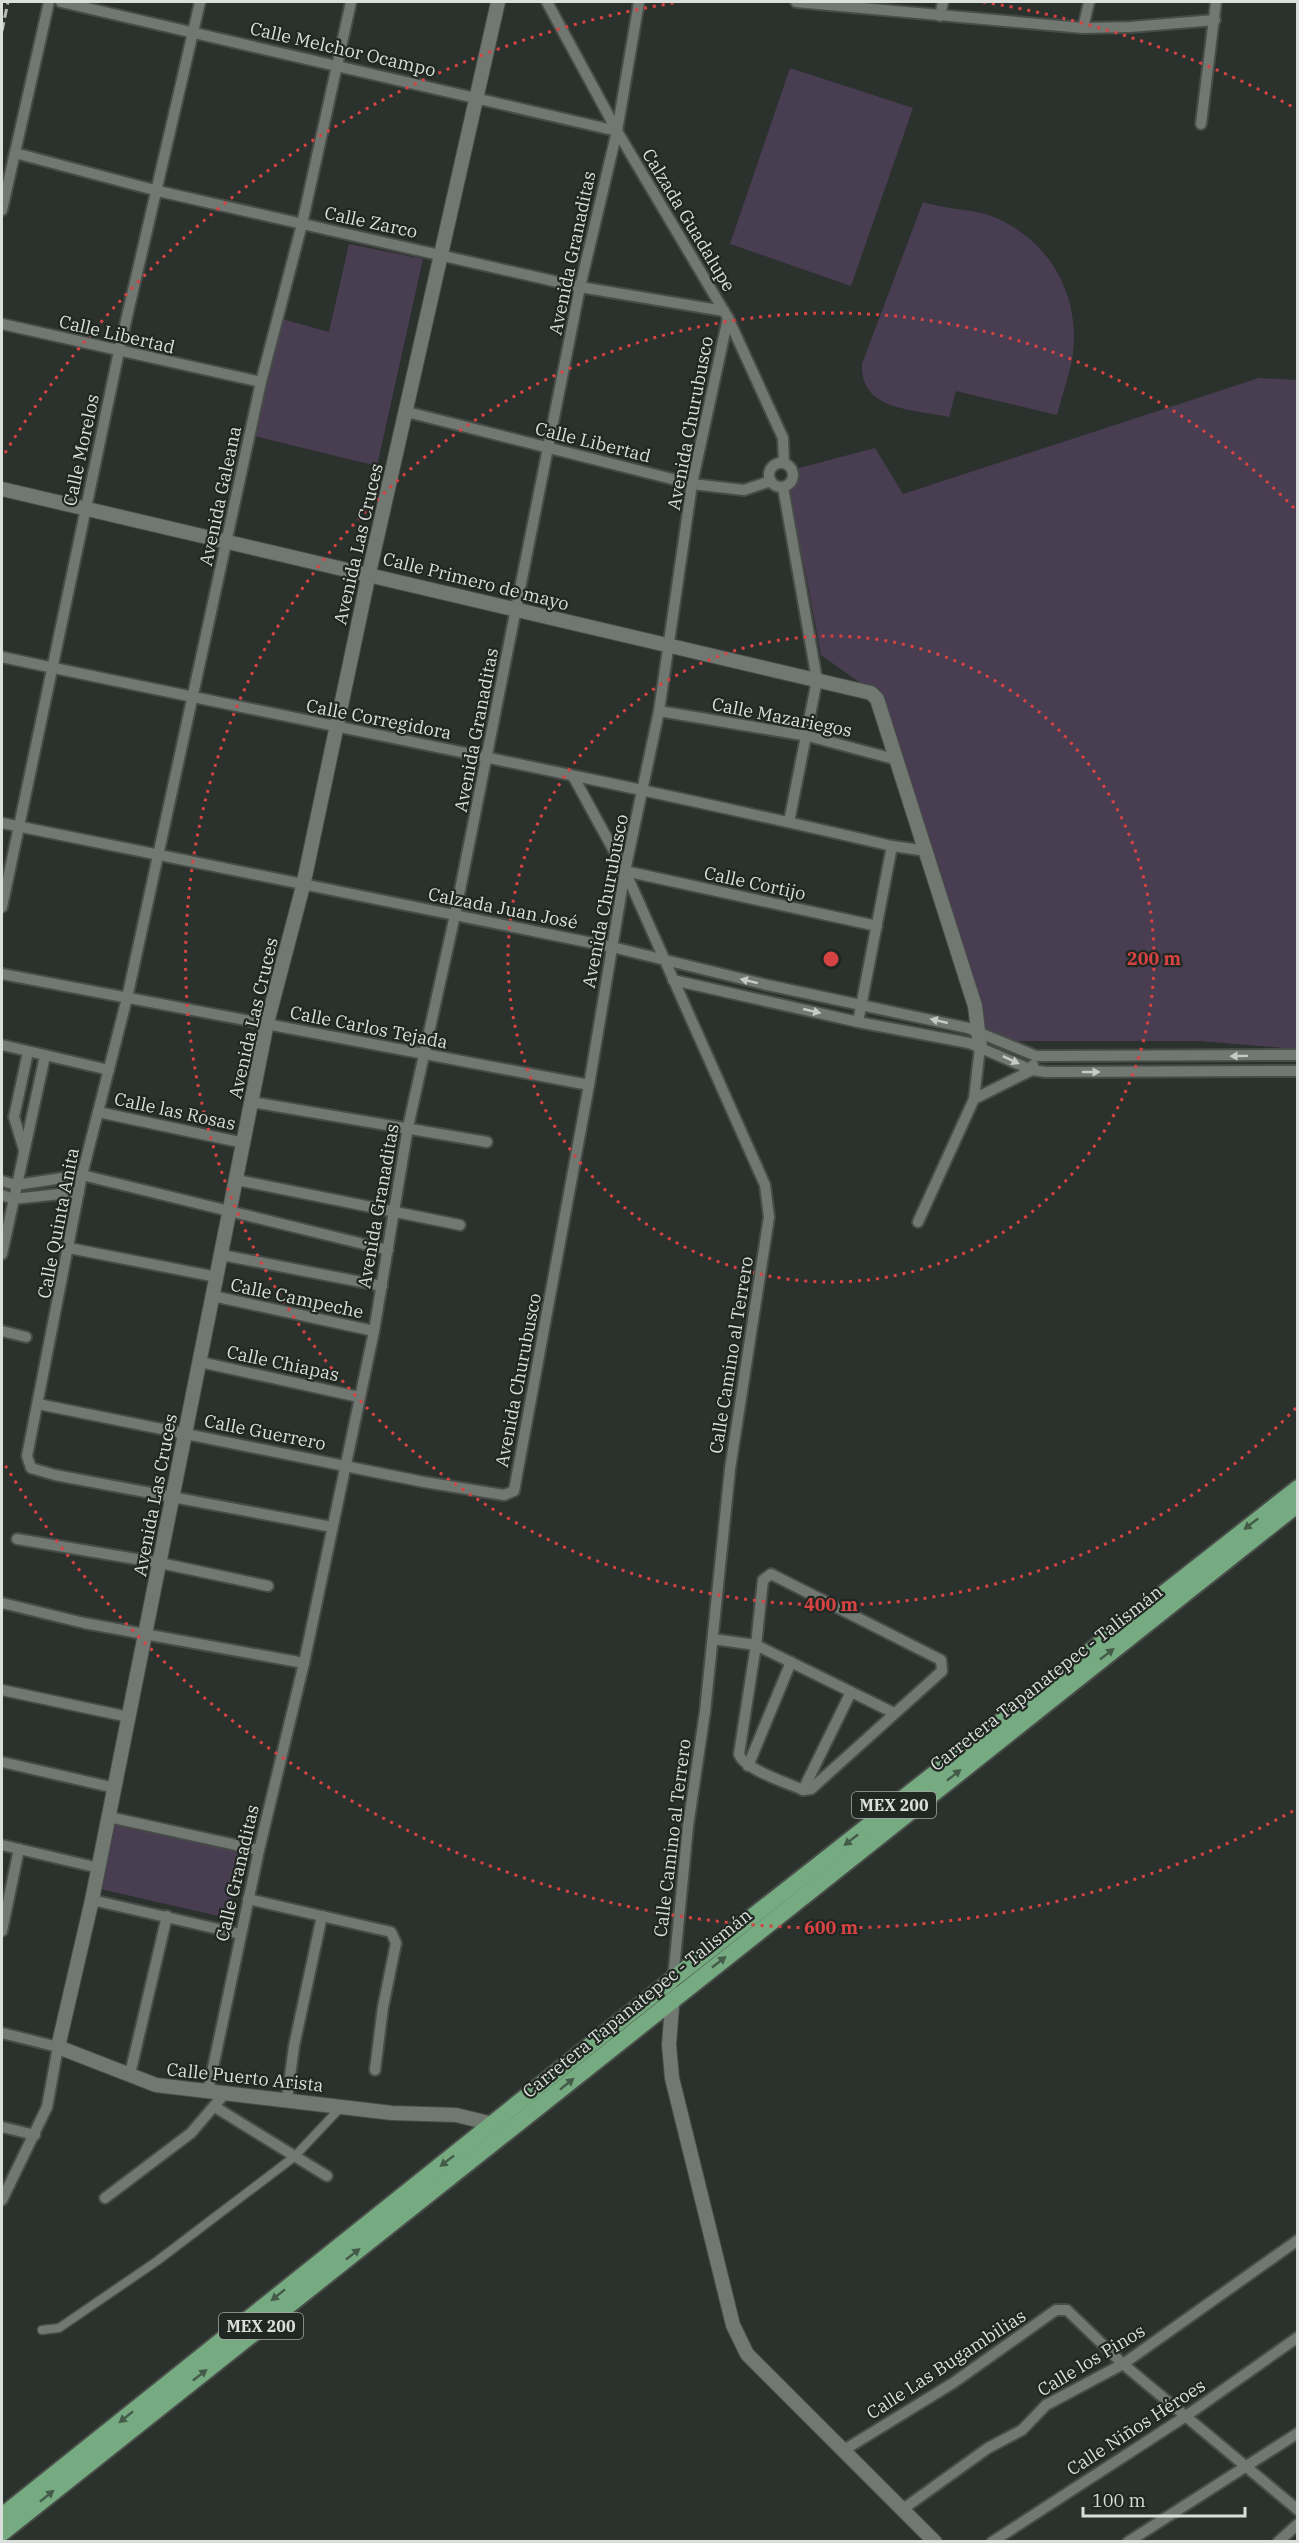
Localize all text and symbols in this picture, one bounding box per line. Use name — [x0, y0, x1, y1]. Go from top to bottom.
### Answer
street label: Calle Melchor Ocampo — [248, 16, 438, 82]
street label: Calzada Guadalupe — [637, 144, 741, 296]
street label: Avenida Granaditas — [543, 169, 601, 337]
street label: Calle Zarco — [322, 201, 420, 243]
street label: Calle Libertad — [57, 310, 177, 359]
street label: Avenida Churubusco — [662, 334, 718, 512]
street label: Calle Morelos — [58, 392, 104, 508]
street label: Calle Libertad — [533, 417, 653, 467]
street label: Avenida Galeana — [194, 424, 246, 568]
street label: Avenida Las Cruces — [328, 461, 388, 627]
street label: Calle Primero de mayo — [381, 547, 571, 615]
street label: Avenida Granaditas — [449, 646, 503, 814]
street label: Calle Mazariegos — [710, 692, 854, 742]
street label: Calle Corregidora — [304, 694, 454, 744]
street label: Avenida Churubusco — [577, 812, 633, 990]
street label: Calle Cortijo — [702, 861, 808, 905]
street label: Calzada Juan José — [426, 882, 580, 934]
street label: Avenida Las Cruces — [223, 935, 283, 1101]
text: 200 m — [1127, 947, 1182, 970]
centre of rings — [821, 949, 841, 969]
one-way arrow — [739, 975, 758, 985]
street label: Calle Carlos Tejada — [288, 1000, 450, 1054]
one-way arrow — [803, 1007, 821, 1017]
one-way arrow — [930, 1016, 949, 1025]
one-way arrow — [1230, 1051, 1249, 1061]
one-way arrow — [1003, 1055, 1020, 1064]
one-way arrow — [1081, 1067, 1100, 1077]
street label: Calle las Rosas — [112, 1087, 238, 1135]
street label: Avenida Granaditas — [352, 1122, 404, 1290]
street label: Calle Quinta Anita — [32, 1145, 84, 1300]
street label: Calle Camino al Terrero — [704, 1255, 758, 1455]
street label: Calle Campeche — [228, 1273, 366, 1323]
street label: Avenida Churubusco — [490, 1291, 546, 1469]
street label: Calle Chiapas — [225, 1340, 341, 1386]
street label: Calle Guerrero — [202, 1409, 328, 1455]
street label: Avenida Las Cruces — [128, 1412, 182, 1578]
one-way arrow — [1244, 1517, 1259, 1529]
street label: Carretera Tapanatepec - Talismán — [925, 1580, 1167, 1776]
text: 400 m — [804, 1593, 859, 1616]
one-way arrow — [1099, 1649, 1114, 1661]
street label: Calle Camino al Terrero — [648, 1738, 696, 1938]
one-way arrow — [946, 1770, 961, 1782]
road number: MEX 200 — [852, 1792, 936, 1818]
street label: Calle Granaditas — [210, 1802, 264, 1944]
one-way arrow — [843, 1833, 859, 1846]
street label: Carretera Tapanatepec - Talismán — [518, 1903, 756, 2103]
text: 600 m — [804, 1916, 859, 1939]
one-way arrow — [711, 1956, 726, 1968]
street label: Calle Puerto Arista — [165, 2057, 325, 2097]
one-way arrow — [559, 2078, 574, 2090]
one-way arrow — [439, 2154, 455, 2167]
one-way arrow — [345, 2248, 360, 2260]
one-way arrow — [270, 2289, 286, 2302]
street label: Calle Las Bugambilias — [862, 2304, 1030, 2424]
road number: MEX 200 — [219, 2313, 303, 2339]
street label: Calle los Pinos — [1033, 2319, 1149, 2401]
one-way arrow — [192, 2368, 208, 2381]
street label: Calle Niños Héroes — [1062, 2374, 1210, 2480]
one-way arrow — [118, 2411, 134, 2424]
scale bar — [1083, 2480, 1245, 2518]
text: 100 m — [1092, 2489, 1146, 2512]
one-way arrow — [39, 2490, 55, 2503]

